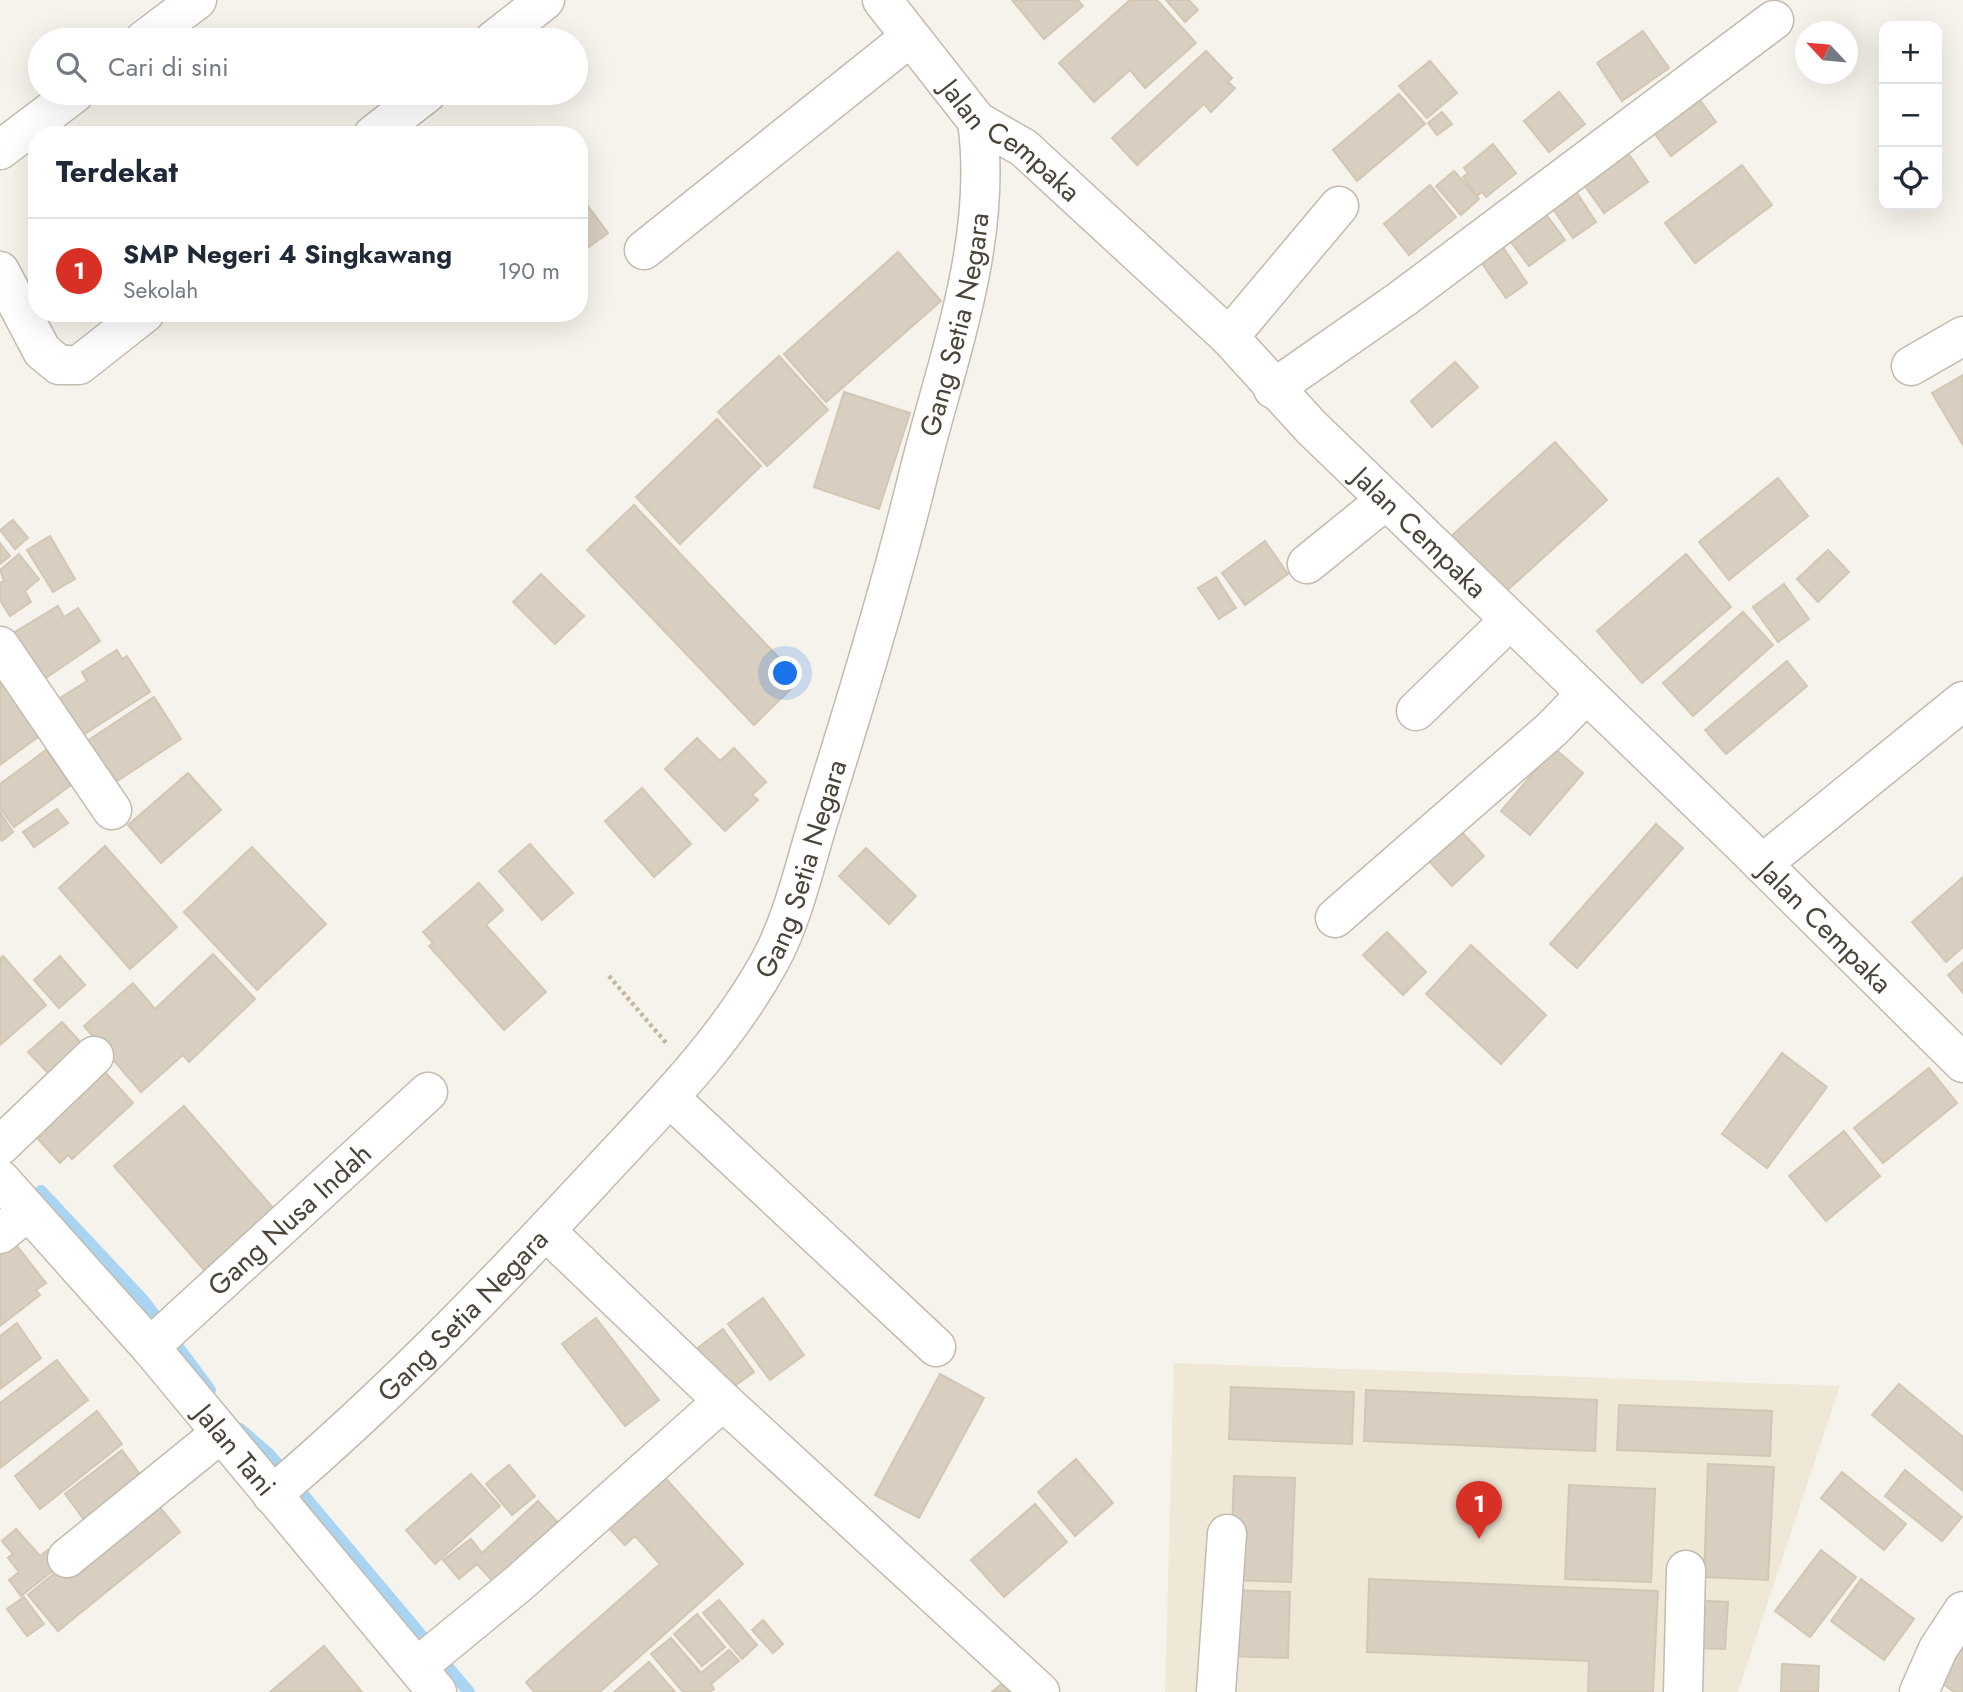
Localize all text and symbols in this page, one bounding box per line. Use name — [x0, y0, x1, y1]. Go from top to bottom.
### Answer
north arrow — [1795, 21, 1858, 84]
map controls — [1879, 21, 1942, 210]
button: + — [1879, 21, 1942, 84]
search box — [28, 28, 588, 105]
icon: search — [52, 48, 90, 86]
text: Cari di sini — [108, 48, 229, 86]
street label: Jalan Cempaka — [928, 67, 1090, 211]
button: − — [1879, 84, 1942, 147]
button: locate — [1879, 147, 1942, 210]
text: Terdekat — [56, 150, 178, 193]
street label: Gang Setia Negara — [909, 211, 999, 441]
text: SMP Negeri 4 Singkawang — [123, 235, 452, 273]
text: 1 — [73, 254, 85, 288]
text: 190 m — [498, 254, 560, 288]
text: Sekolah — [123, 273, 198, 307]
street label: Jalan Cempaka — [1340, 454, 1497, 607]
your location — [768, 656, 802, 690]
street label: Gang Setia Negara — [744, 754, 857, 986]
street label: Jalan Cempaka — [1747, 848, 1902, 1003]
street label: Gang Nusa Indah — [198, 1133, 380, 1305]
street label: Gang Setia Negara — [368, 1220, 557, 1411]
street label: Jalan Tani — [182, 1392, 286, 1505]
pin: 1 — [1456, 1481, 1502, 1539]

